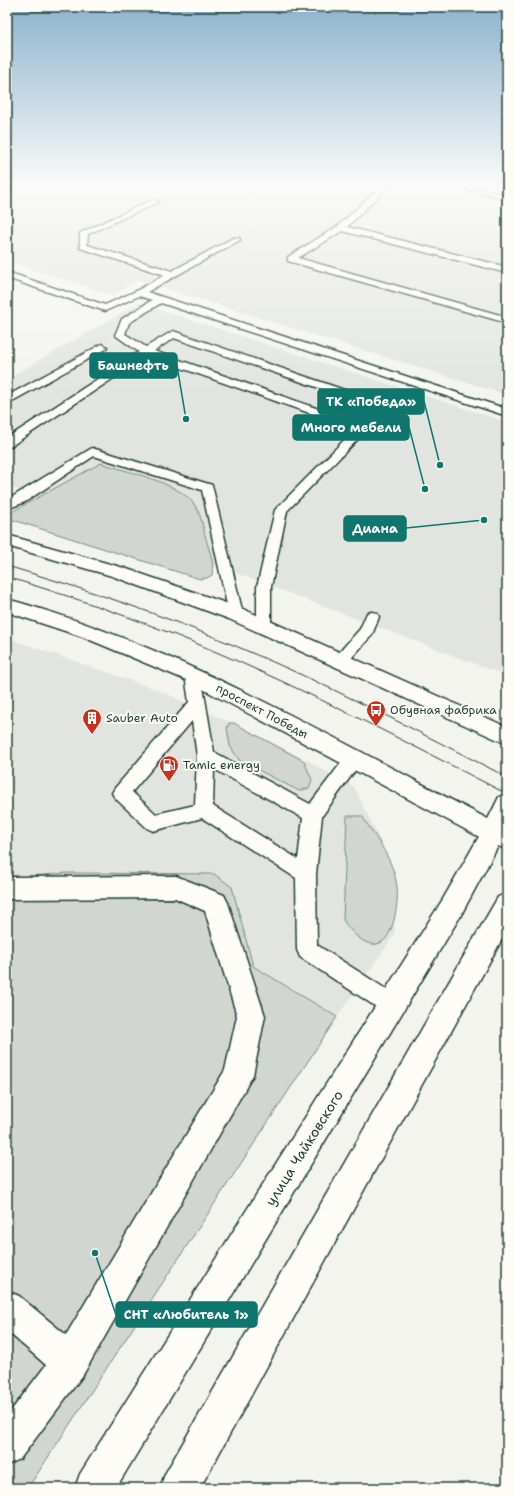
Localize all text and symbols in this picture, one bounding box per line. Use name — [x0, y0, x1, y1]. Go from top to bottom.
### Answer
callout: Башнефть — [90, 353, 177, 378]
text: Башнефть — [97, 357, 169, 374]
callout: ТК «Победа» — [318, 389, 424, 414]
text: ТК «Победа» — [326, 393, 416, 410]
callout: Много мебели — [293, 415, 409, 440]
text: Много мебели — [301, 419, 401, 436]
callout: Диана — [344, 516, 406, 541]
text: Диана — [352, 520, 398, 537]
street label: проспект Победы — [213, 680, 311, 742]
bus stop icon: Обувная фабрика — [365, 699, 387, 727]
place label: Обувная фабрика — [390, 702, 497, 718]
building icon: Sauber Auto — [81, 707, 103, 735]
place label: Sauber Auto — [106, 710, 178, 726]
fuel station icon: Tamic energy — [158, 754, 180, 782]
place label: Tamic energy — [183, 757, 260, 773]
street label: улица Чайковского — [261, 1087, 347, 1209]
callout: СНТ «Любитель 1» — [116, 1302, 257, 1327]
text: СНТ «Любитель 1» — [124, 1306, 248, 1323]

